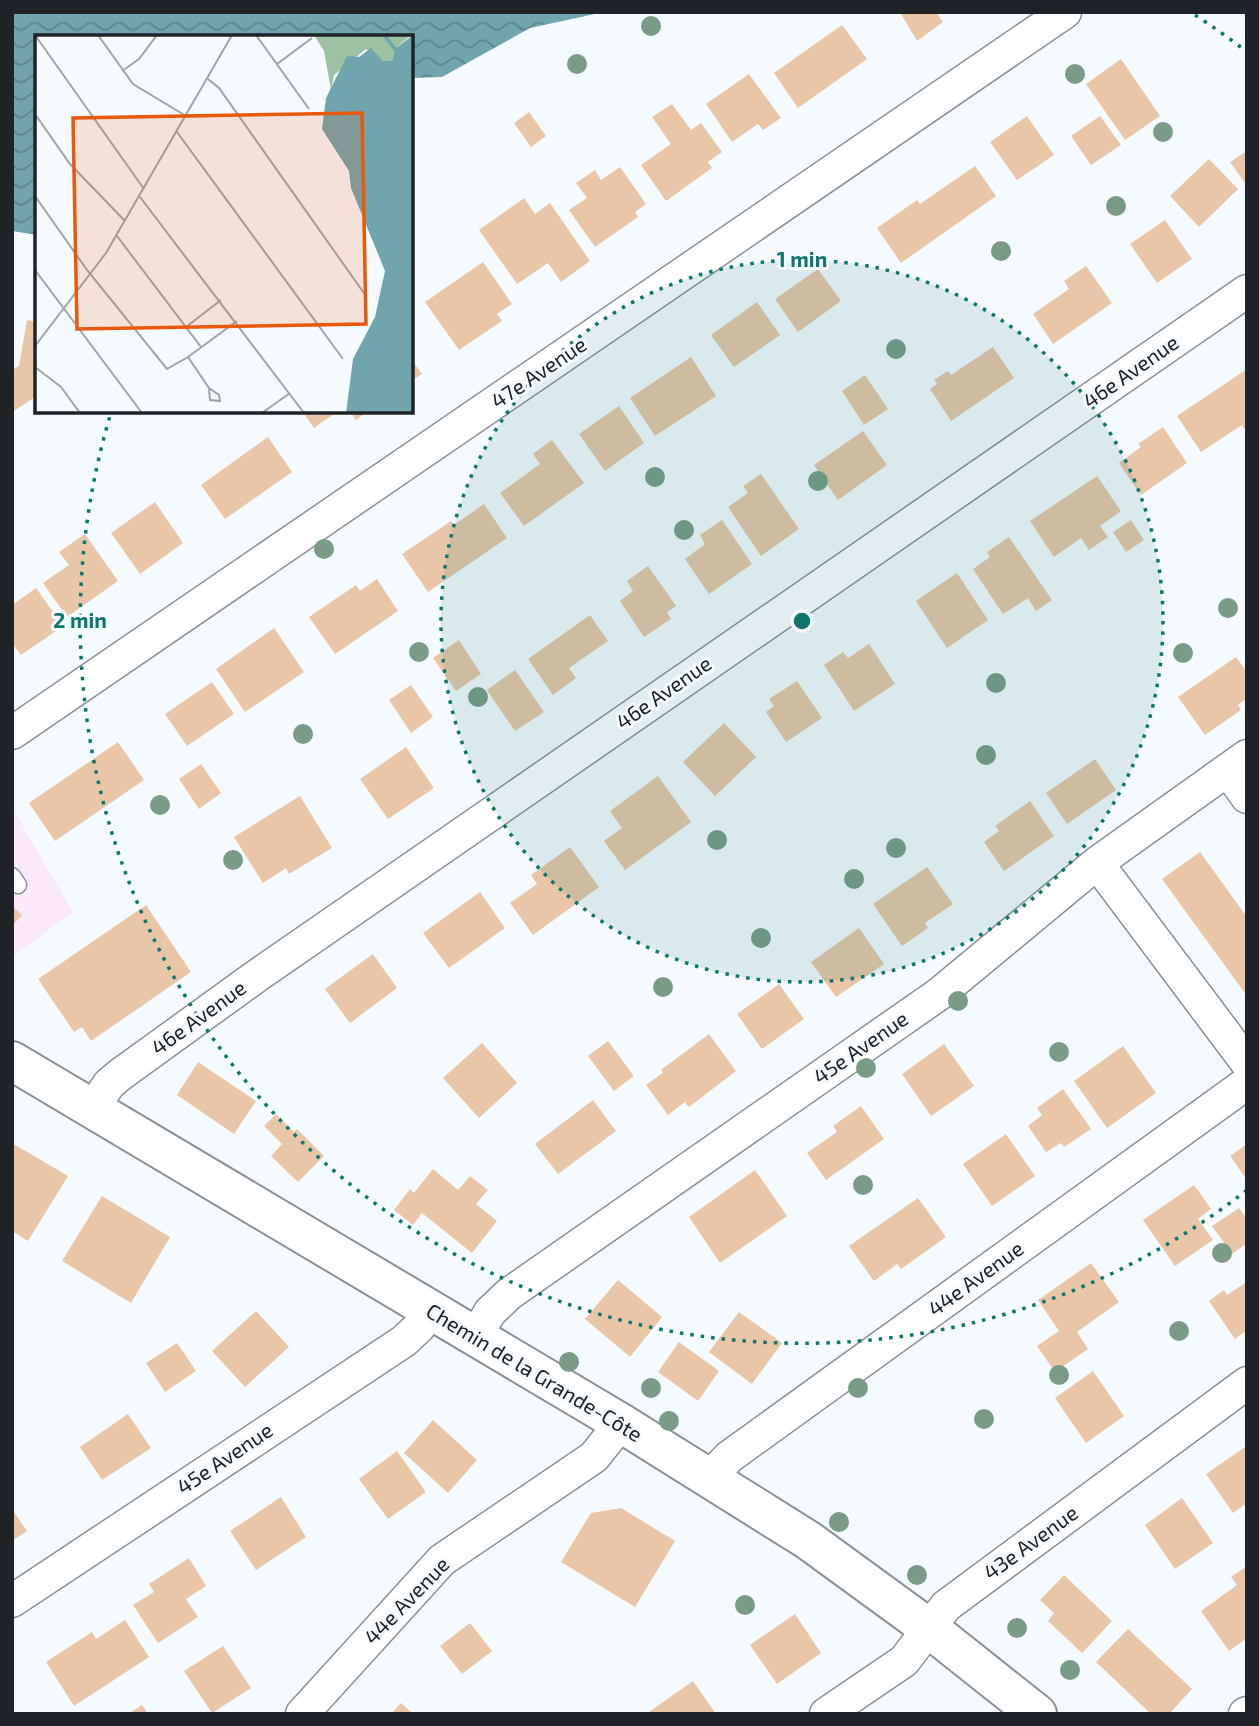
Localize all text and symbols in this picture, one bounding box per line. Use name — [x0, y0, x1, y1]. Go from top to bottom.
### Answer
inset map — [35, 35, 413, 413]
text: 1 min — [777, 246, 827, 271]
street label: 46e Avenue — [1078, 329, 1183, 413]
street label: 47e Avenue — [486, 331, 591, 413]
text: 2 min — [53, 607, 107, 632]
centre of rings — [790, 609, 814, 633]
street label: 46e Avenue — [611, 650, 716, 734]
street label: 46e Avenue — [146, 974, 250, 1059]
street label: 45e Avenue — [808, 1005, 912, 1089]
street label: 44e Avenue — [923, 1235, 1028, 1321]
street label: Chemin de la Grande-Côte — [422, 1297, 647, 1446]
street label: 45e Avenue — [172, 1417, 277, 1499]
street label: 43e Avenue — [978, 1499, 1082, 1584]
street label: 44e Avenue — [358, 1551, 454, 1649]

